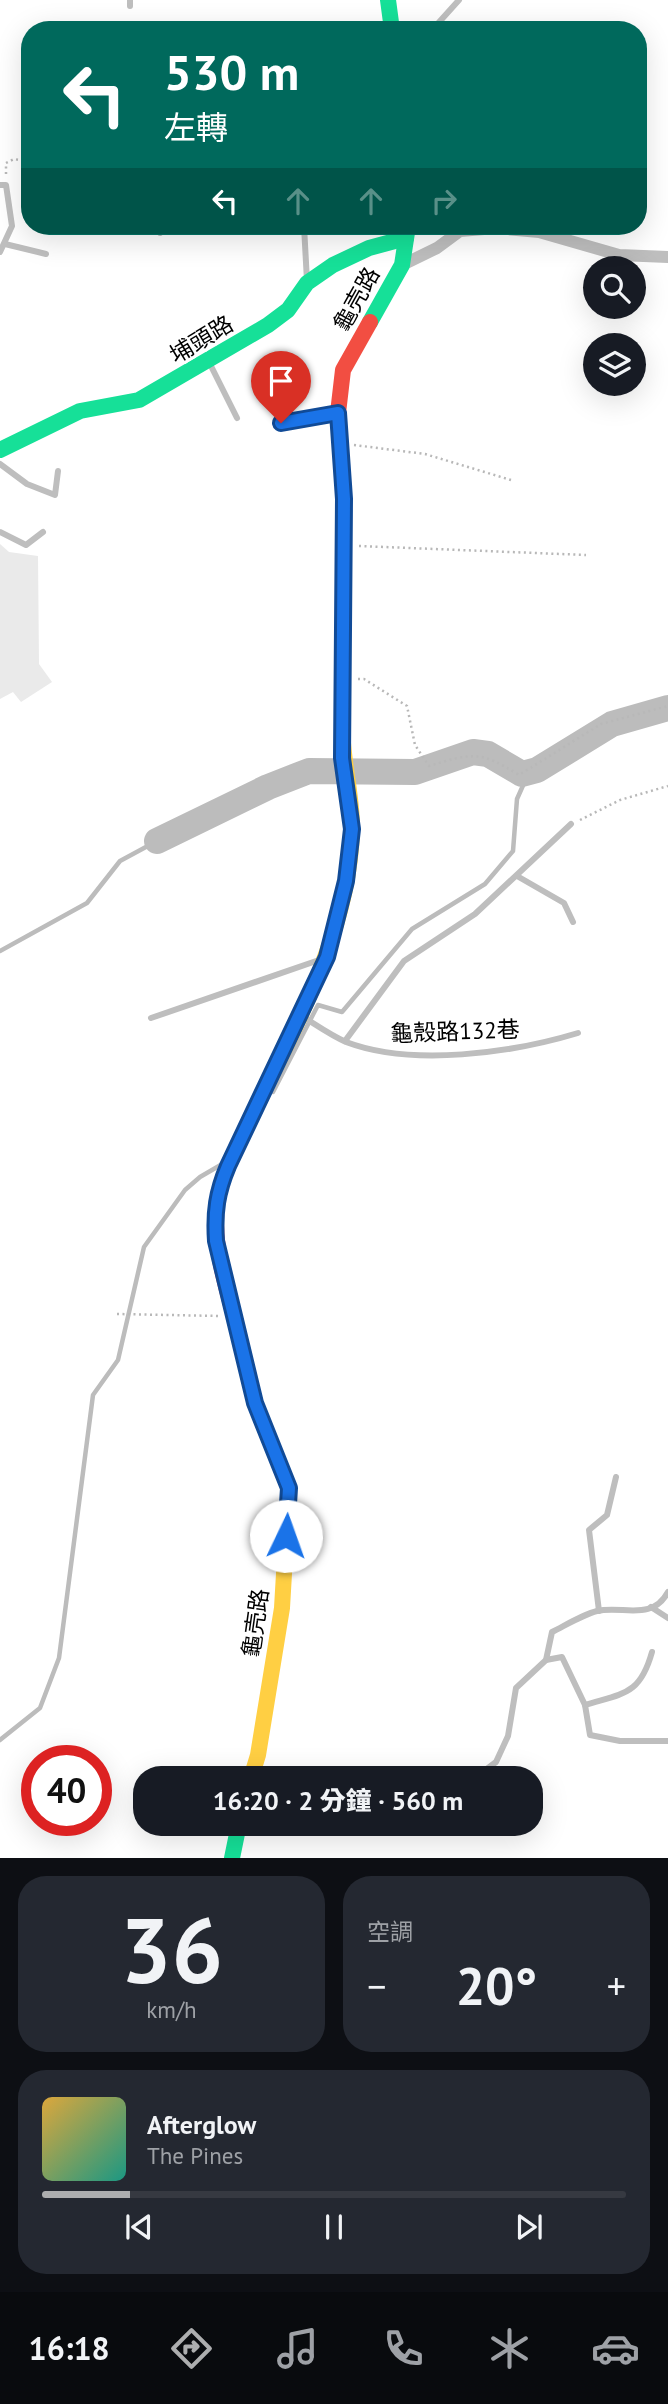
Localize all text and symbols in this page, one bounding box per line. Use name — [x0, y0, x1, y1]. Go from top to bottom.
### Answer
text: 530 m — [164, 40, 299, 104]
icon: left — [49, 49, 140, 140]
text: 左轉 — [164, 106, 228, 148]
icon: left — [206, 182, 244, 220]
icon: ahead — [279, 182, 317, 220]
icon: ahead — [352, 182, 390, 220]
icon: right — [425, 182, 463, 220]
map controls — [583, 256, 646, 396]
button: search — [583, 256, 646, 319]
street label: 龜壳路 — [327, 262, 385, 336]
street label: 埔頭路 — [164, 309, 238, 369]
button: layers — [583, 333, 646, 396]
pin — [251, 351, 311, 423]
icon: arrive — [262, 362, 300, 400]
street label: 龜殼路132巷 — [390, 1014, 520, 1048]
position arrow — [249, 1499, 323, 1573]
street label: 龜壳路 — [236, 1587, 274, 1659]
speed limit sign: 40 — [21, 1745, 112, 1836]
text: 16:20 · 2 分鐘 · 560 m — [213, 1784, 463, 1817]
text: 36 — [120, 1890, 223, 2008]
text: 空調 — [367, 1917, 413, 1946]
text: 20° — [456, 1952, 537, 2019]
text: − — [367, 1961, 386, 2010]
text: + — [607, 1961, 626, 2010]
text: km/h — [146, 1995, 197, 2024]
text: Afterglow — [147, 2108, 256, 2141]
text: The Pines — [147, 2141, 243, 2170]
icon: previous — [120, 2208, 158, 2246]
icon: pause — [315, 2208, 353, 2246]
icon: next — [510, 2208, 548, 2246]
icon: directions — [167, 2324, 216, 2373]
icon: music — [273, 2324, 322, 2373]
icon: phone — [379, 2324, 428, 2373]
icon: climate — [485, 2324, 534, 2373]
icon: car — [591, 2324, 640, 2373]
text: 16:18 — [28, 2327, 110, 2369]

